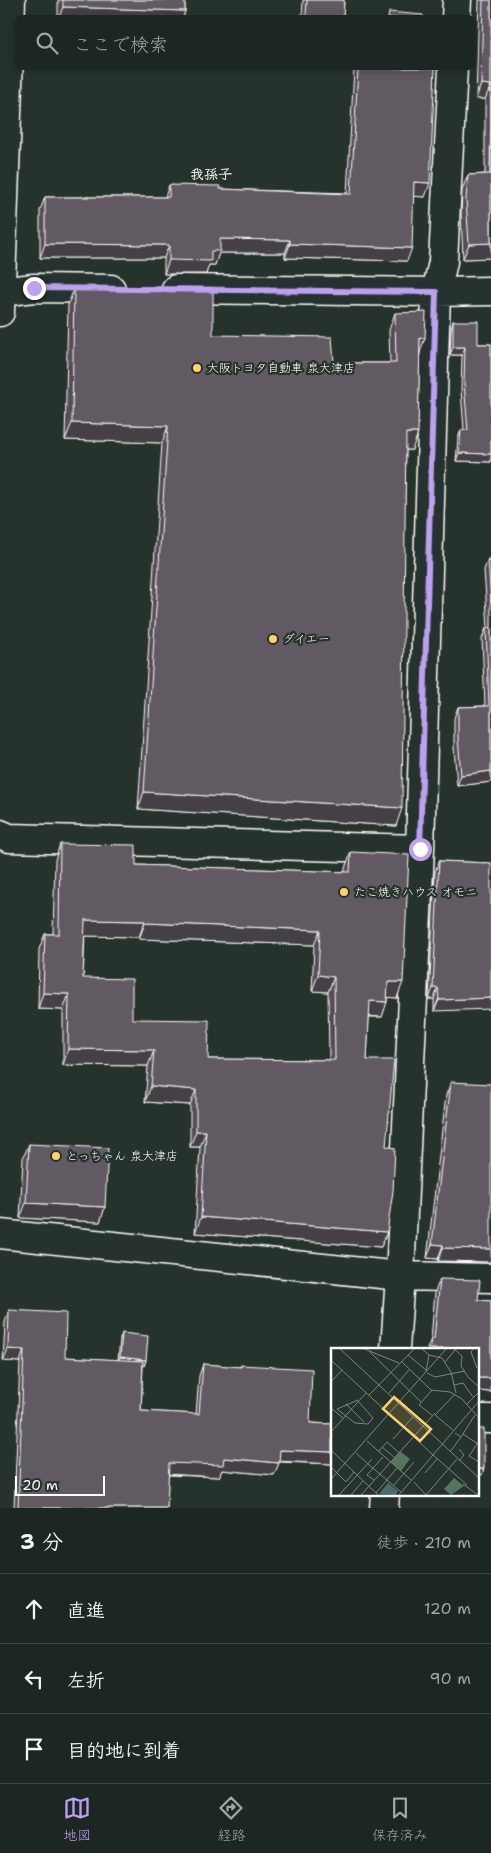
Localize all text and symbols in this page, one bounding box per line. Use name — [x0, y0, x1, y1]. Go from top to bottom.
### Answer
search box — [15, 15, 476, 70]
icon: search — [33, 29, 61, 57]
text: ここで検索 — [73, 32, 168, 57]
district label: 我孫子 — [190, 165, 232, 183]
route end — [23, 277, 46, 300]
place label: 大阪トヨタ自動車 泉大津店 — [207, 360, 355, 376]
marker: 大阪トヨタ自動車 泉大津店 — [191, 362, 203, 374]
place label: ダイエー — [283, 631, 330, 647]
marker: ダイエー — [267, 633, 279, 645]
route start — [409, 838, 432, 861]
place label: たこ焼きハウス オモニ — [354, 884, 477, 900]
marker: たこ焼きハウス オモニ — [338, 886, 350, 898]
place label: とっちゃん 泉大津店 — [66, 1148, 178, 1164]
marker: とっちゃん 泉大津店 — [50, 1150, 62, 1162]
inset map — [331, 1348, 478, 1496]
scale bar — [15, 1473, 105, 1496]
text: 20 m — [22, 1476, 58, 1494]
text: 3 分 — [20, 1528, 63, 1556]
text: 徒歩 · 210 m — [376, 1532, 471, 1553]
icon: ahead — [20, 1595, 48, 1623]
text: 直進 — [67, 1598, 105, 1623]
text: 120 m — [424, 1598, 471, 1619]
icon: left — [20, 1665, 48, 1693]
text: 左折 — [67, 1668, 105, 1693]
text: 90 m — [430, 1668, 471, 1689]
icon: arrive — [20, 1735, 48, 1763]
text: 目的地に到着 — [67, 1738, 181, 1763]
tab: 地図 — [63, 1794, 91, 1844]
tab: 経路 — [217, 1794, 245, 1844]
tab: 保存済み — [372, 1794, 428, 1844]

